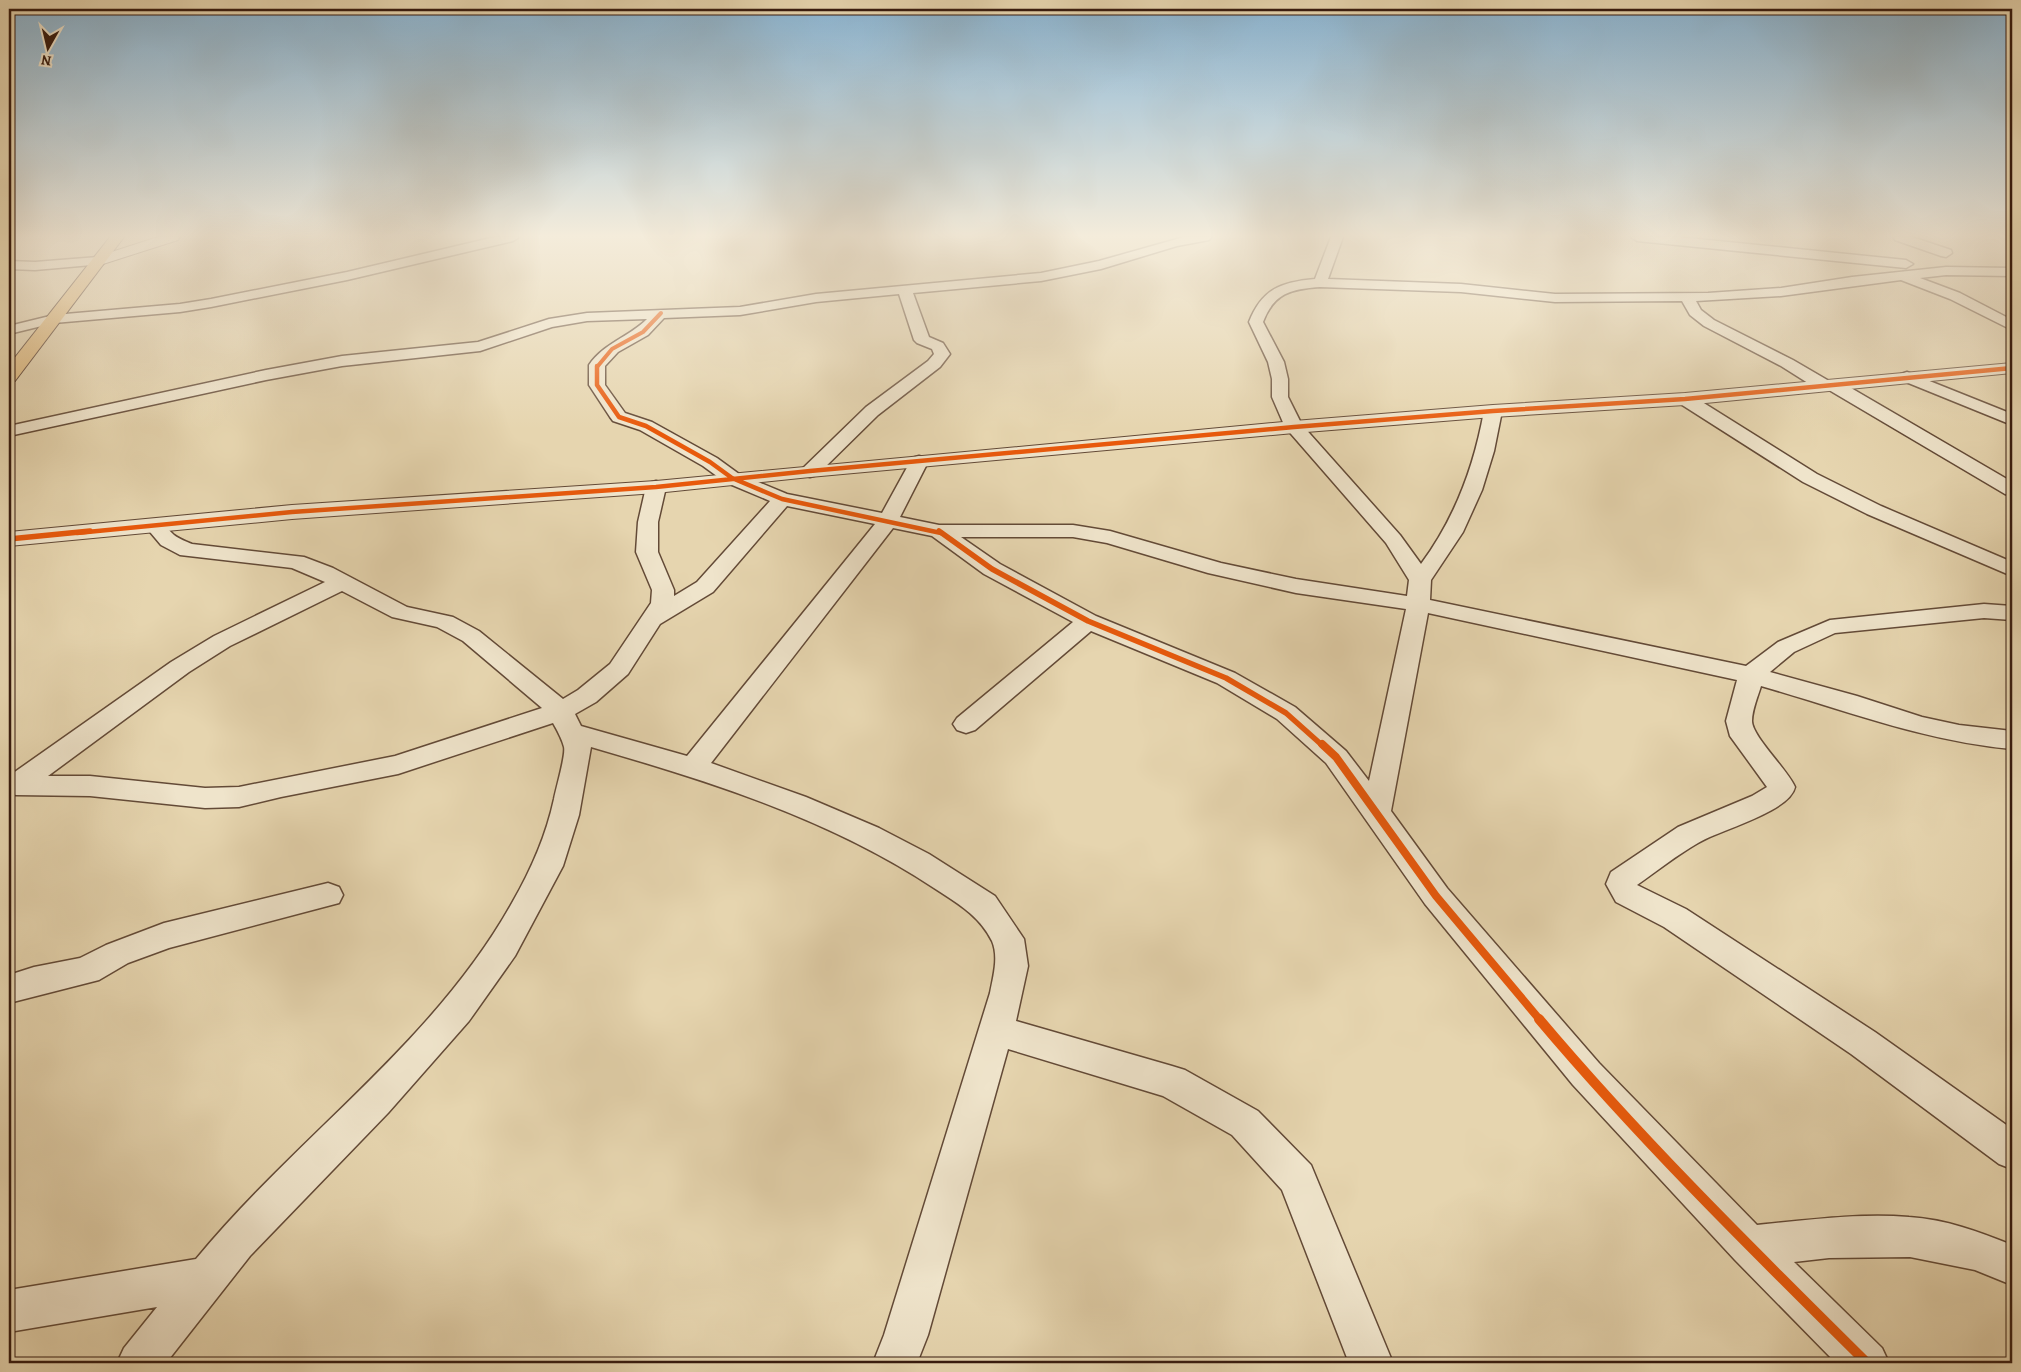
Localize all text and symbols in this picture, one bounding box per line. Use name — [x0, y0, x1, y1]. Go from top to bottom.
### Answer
north arrow — [22, 22, 72, 72]
text: N — [40, 50, 53, 70]

